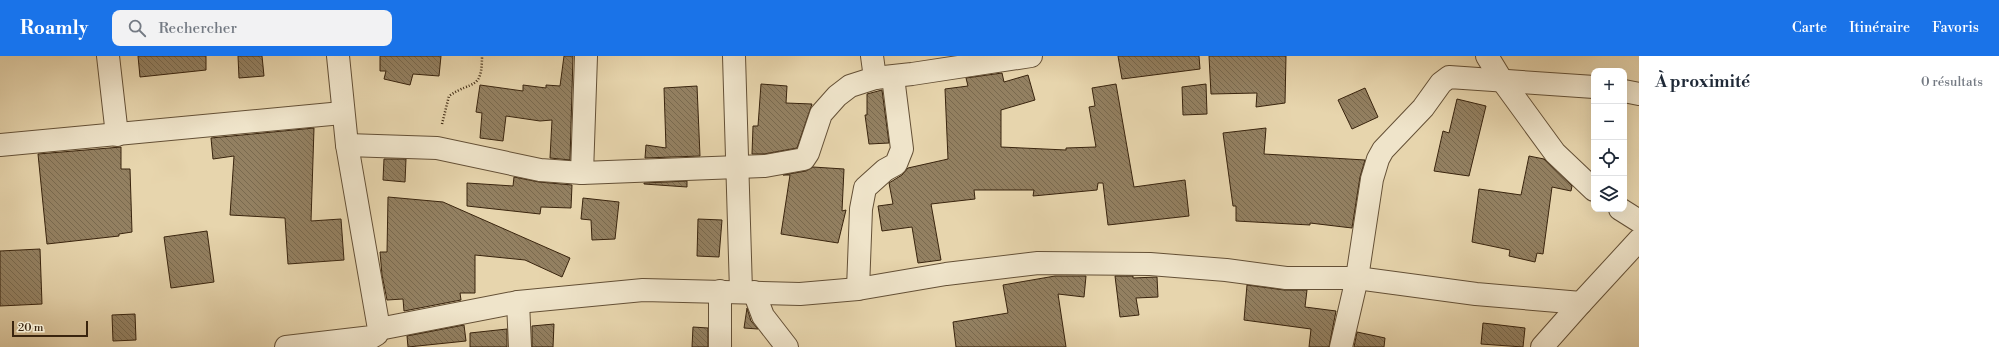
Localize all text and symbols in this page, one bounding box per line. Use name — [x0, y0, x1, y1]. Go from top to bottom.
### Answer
search box — [112, 10, 392, 46]
text: Roamly — [20, 16, 88, 40]
icon: search — [126, 17, 148, 39]
text: Rechercher — [158, 19, 237, 38]
text: Carte — [1792, 19, 1827, 37]
text: Itinéraire — [1849, 19, 1910, 37]
text: Favoris — [1932, 19, 1979, 37]
map controls — [1591, 68, 1627, 212]
button: + — [1591, 68, 1627, 104]
text: À proximité — [1655, 71, 1750, 93]
text: 0 résultats — [1921, 74, 1983, 90]
button: − — [1591, 104, 1627, 140]
button: locate — [1591, 140, 1627, 176]
button: layers — [1591, 176, 1627, 212]
scale bar — [12, 319, 88, 338]
text: 20 m — [18, 321, 43, 335]

